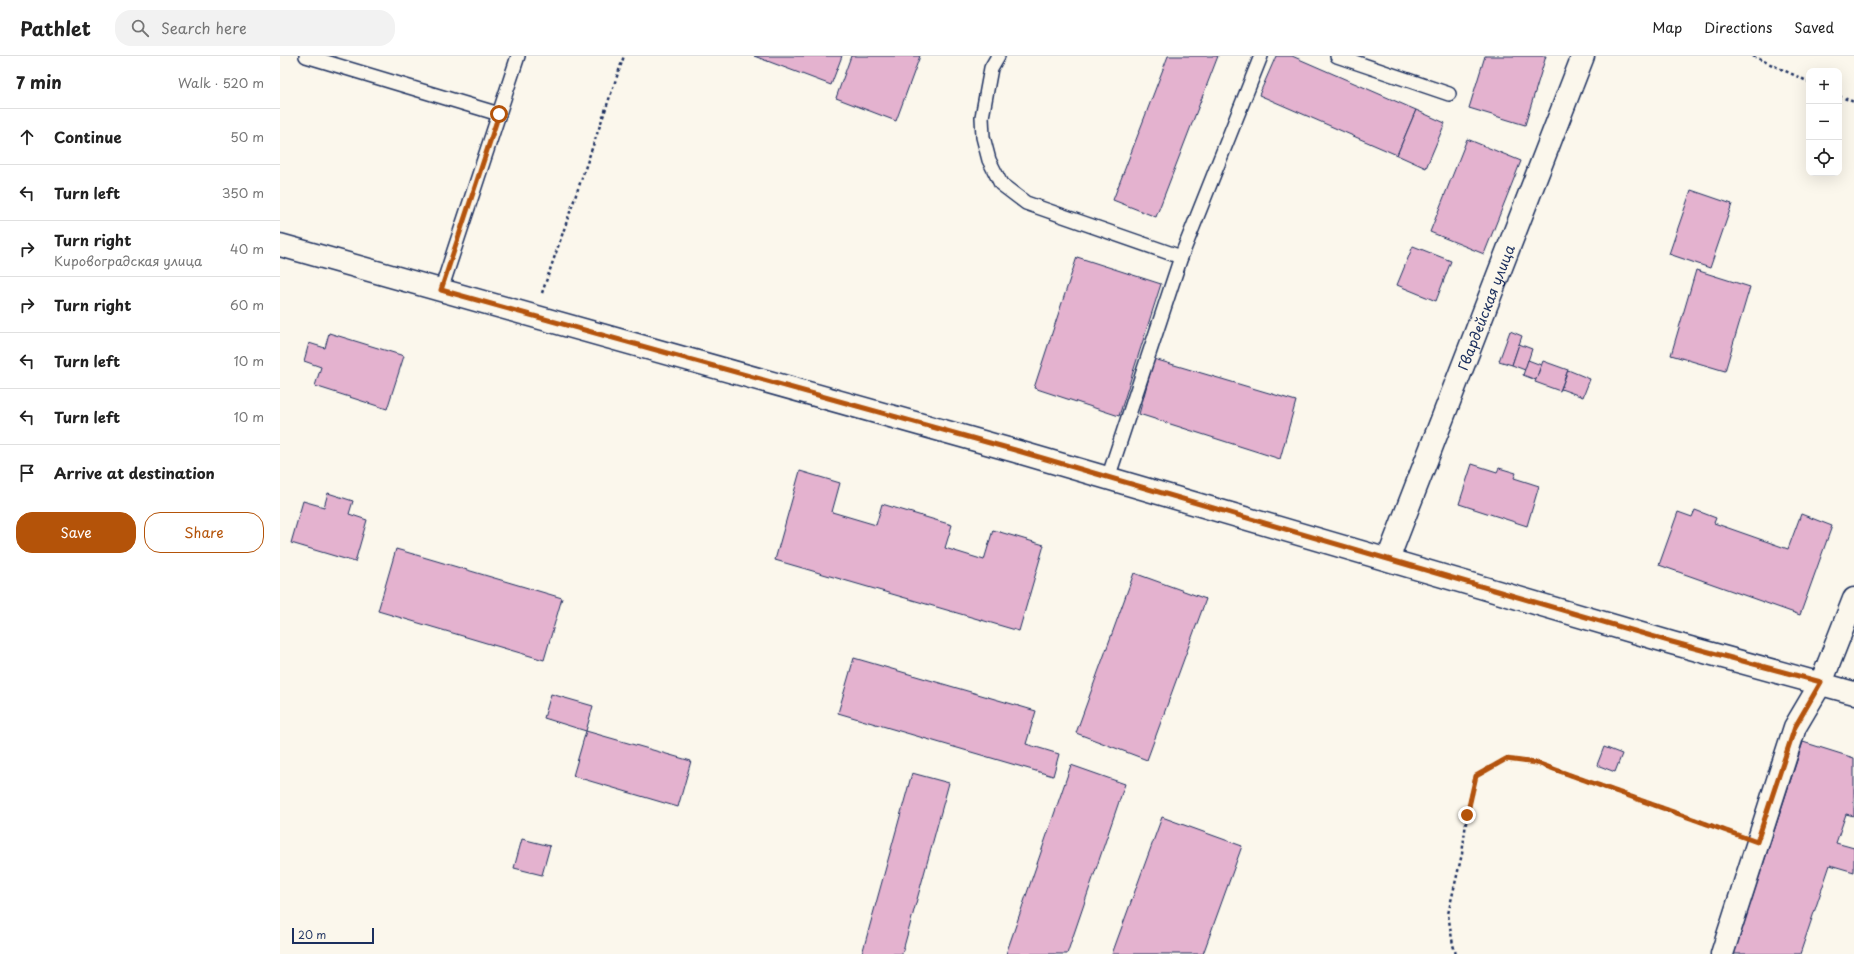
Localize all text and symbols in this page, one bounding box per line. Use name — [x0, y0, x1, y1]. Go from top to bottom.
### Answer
search box — [115, 10, 395, 46]
text: Pathlet — [20, 14, 91, 42]
text: Search here — [161, 16, 247, 39]
icon: search — [129, 17, 151, 39]
text: Map — [1652, 17, 1682, 38]
text: Directions — [1704, 17, 1772, 38]
text: Saved — [1794, 17, 1834, 38]
map controls — [1806, 68, 1842, 176]
button: + — [1806, 68, 1842, 104]
text: 7 min — [16, 69, 62, 95]
text: Walk · 520 m — [178, 73, 264, 92]
button: − — [1806, 104, 1842, 140]
route start — [490, 105, 508, 123]
text: Continue — [54, 125, 122, 148]
icon: ahead — [16, 126, 38, 148]
text: 50 m — [230, 127, 264, 146]
button: locate — [1806, 140, 1842, 176]
text: Turn left — [54, 181, 120, 204]
icon: left — [16, 182, 38, 204]
text: 350 m — [222, 183, 264, 202]
text: Turn right — [54, 228, 131, 251]
icon: right — [16, 238, 38, 260]
text: 40 m — [230, 239, 264, 258]
street label: Гвардейская улица — [1452, 241, 1520, 373]
text: Кировоградская улица — [54, 251, 202, 270]
text: Turn right — [54, 293, 131, 316]
icon: right — [16, 294, 38, 316]
text: 60 m — [230, 295, 264, 314]
text: Turn left — [54, 349, 120, 372]
icon: left — [16, 350, 38, 372]
text: 10 m — [234, 351, 264, 370]
text: Turn left — [54, 405, 120, 428]
icon: left — [16, 406, 38, 428]
text: 10 m — [234, 407, 264, 426]
text: Arrive at destination — [54, 461, 215, 484]
icon: arrive — [16, 462, 38, 484]
button: Save — [16, 512, 136, 553]
button: Share — [144, 512, 264, 553]
route end — [1458, 806, 1476, 824]
scale bar — [292, 926, 374, 945]
text: 20 m — [298, 926, 326, 943]

